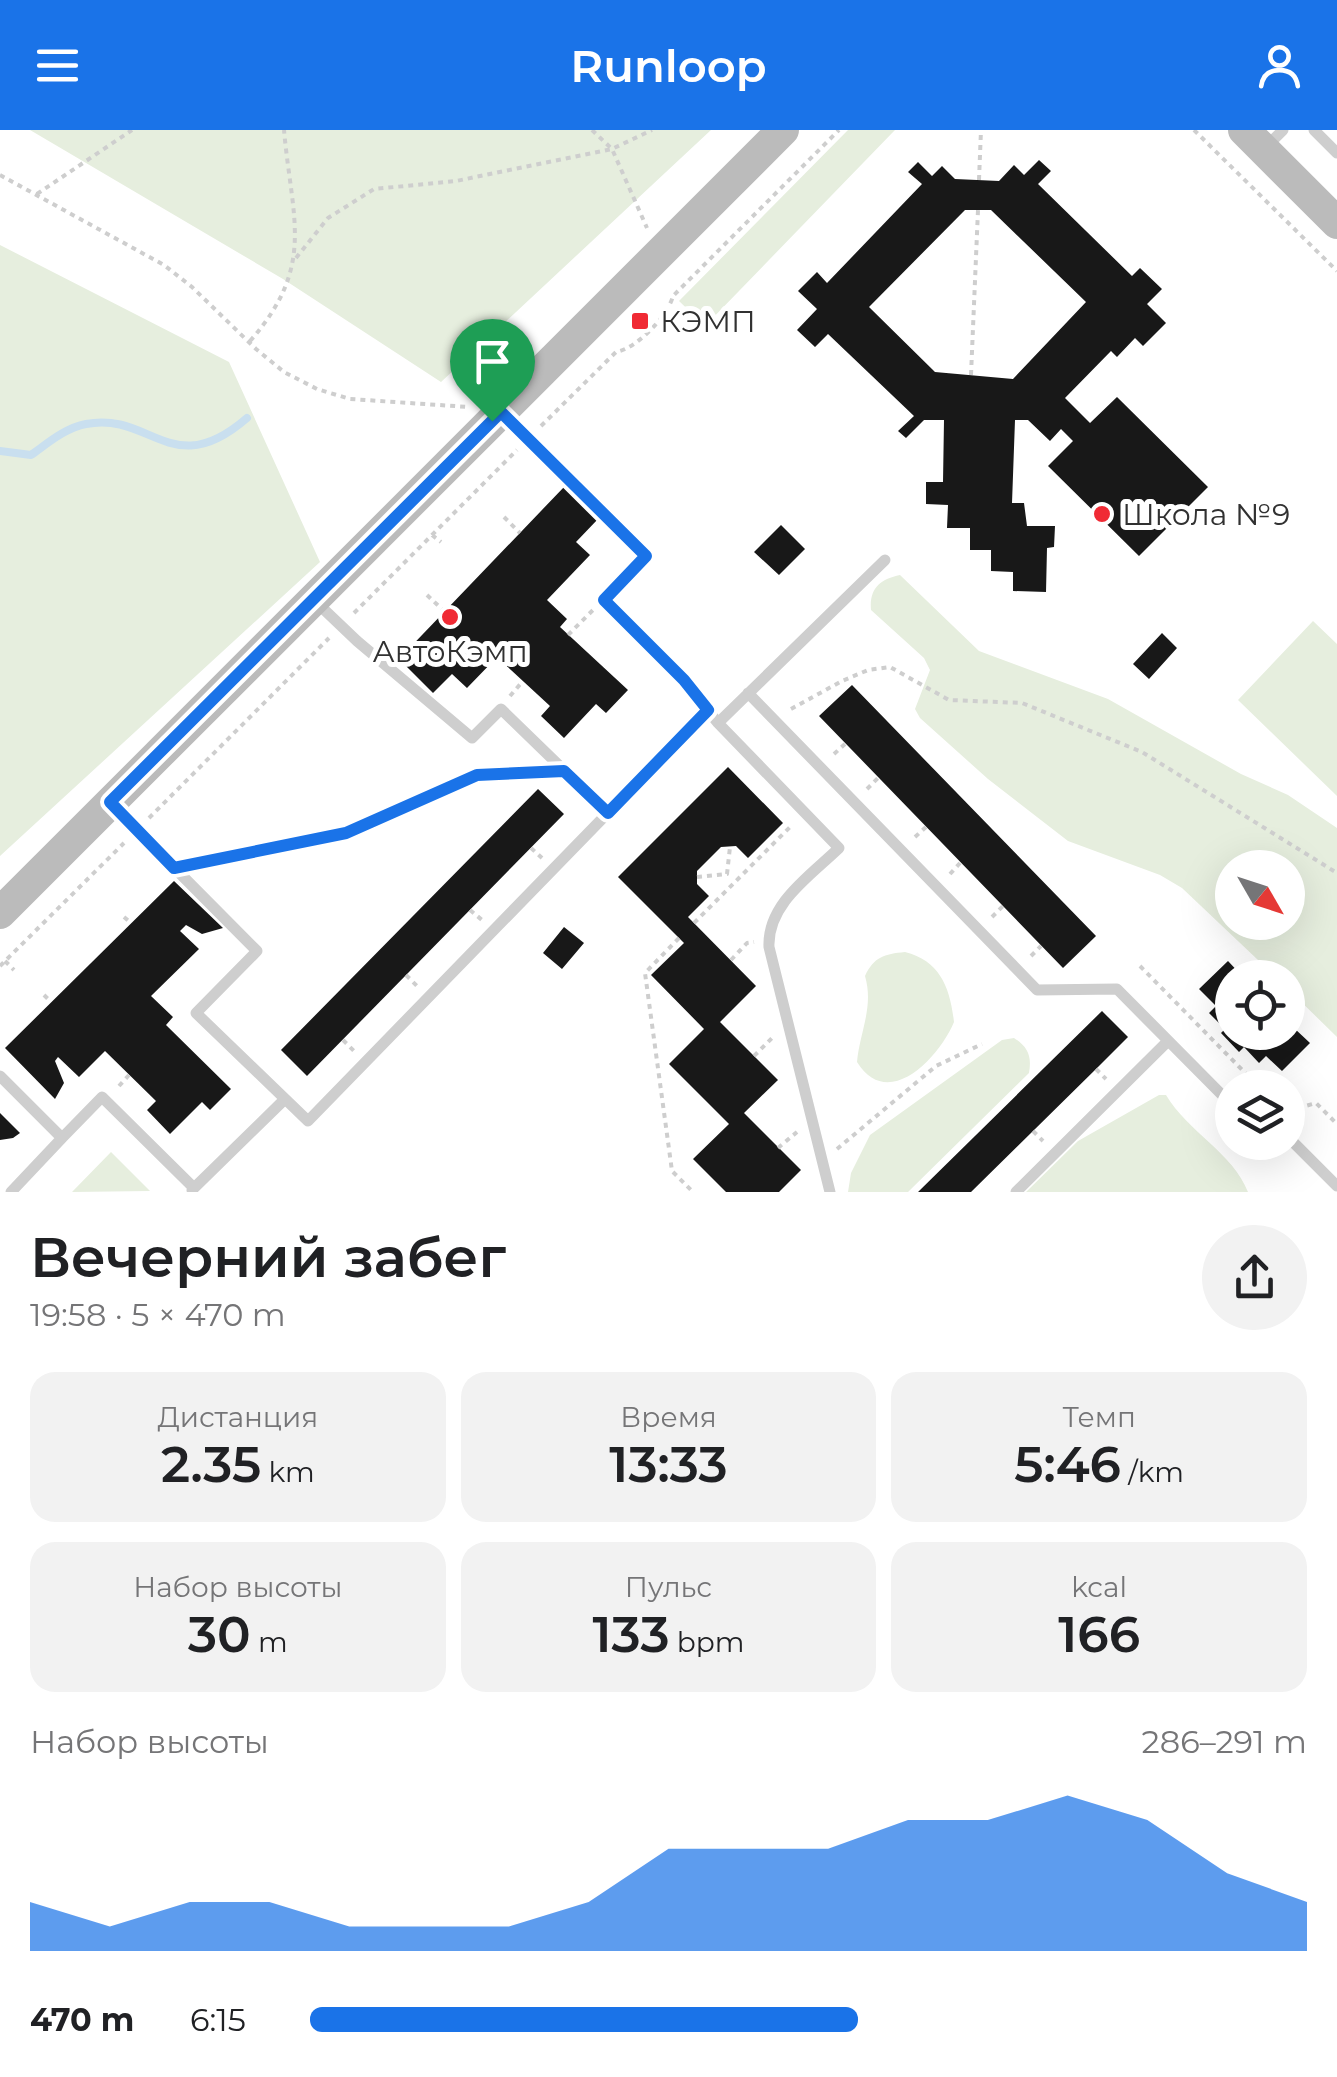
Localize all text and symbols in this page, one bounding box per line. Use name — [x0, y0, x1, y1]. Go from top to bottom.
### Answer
icon: menu — [30, 38, 85, 93]
text: Runloop — [570, 38, 767, 93]
icon: person — [1252, 38, 1307, 93]
place label: КЭМП — [660, 303, 756, 340]
marker: КЭМП — [629, 310, 651, 332]
pin — [450, 319, 535, 422]
icon: arrive — [465, 334, 520, 389]
place label: Школа №9 — [1122, 496, 1290, 533]
marker: Школа №9 — [1091, 503, 1113, 525]
marker: АвтоКэмп — [439, 606, 461, 628]
place label: АвтоКэмп — [372, 633, 528, 670]
north arrow — [1215, 850, 1305, 940]
map controls — [1215, 850, 1305, 1160]
button: locate — [1215, 960, 1305, 1050]
button: layers — [1215, 1070, 1305, 1160]
text: Вечерний забег — [30, 1224, 506, 1291]
button: share — [1202, 1225, 1307, 1330]
text: 19:58 · 5 × 470 m — [30, 1295, 286, 1334]
text: Дистанция — [157, 1400, 318, 1434]
text: Время — [620, 1400, 717, 1434]
text: Темп — [1063, 1400, 1136, 1434]
text: 2.35 — [161, 1434, 261, 1495]
text: 13:33 — [609, 1434, 728, 1495]
text: 5:46 — [1014, 1434, 1121, 1495]
text: km — [261, 1455, 315, 1489]
text: /km — [1121, 1455, 1184, 1489]
text: Набор высоты — [133, 1570, 342, 1604]
text: Пульс — [625, 1570, 712, 1604]
text: kcal — [1071, 1570, 1127, 1604]
text: 30 — [188, 1604, 251, 1665]
text: 133 — [592, 1604, 669, 1665]
text: 166 — [1058, 1604, 1140, 1665]
text: m — [251, 1625, 288, 1659]
text: bpm — [669, 1625, 745, 1659]
text: Набор высоты — [30, 1722, 269, 1761]
text: 286–291 m — [1142, 1722, 1307, 1761]
text: 470 m — [30, 2000, 134, 2039]
text: 6:15 — [190, 2000, 246, 2039]

